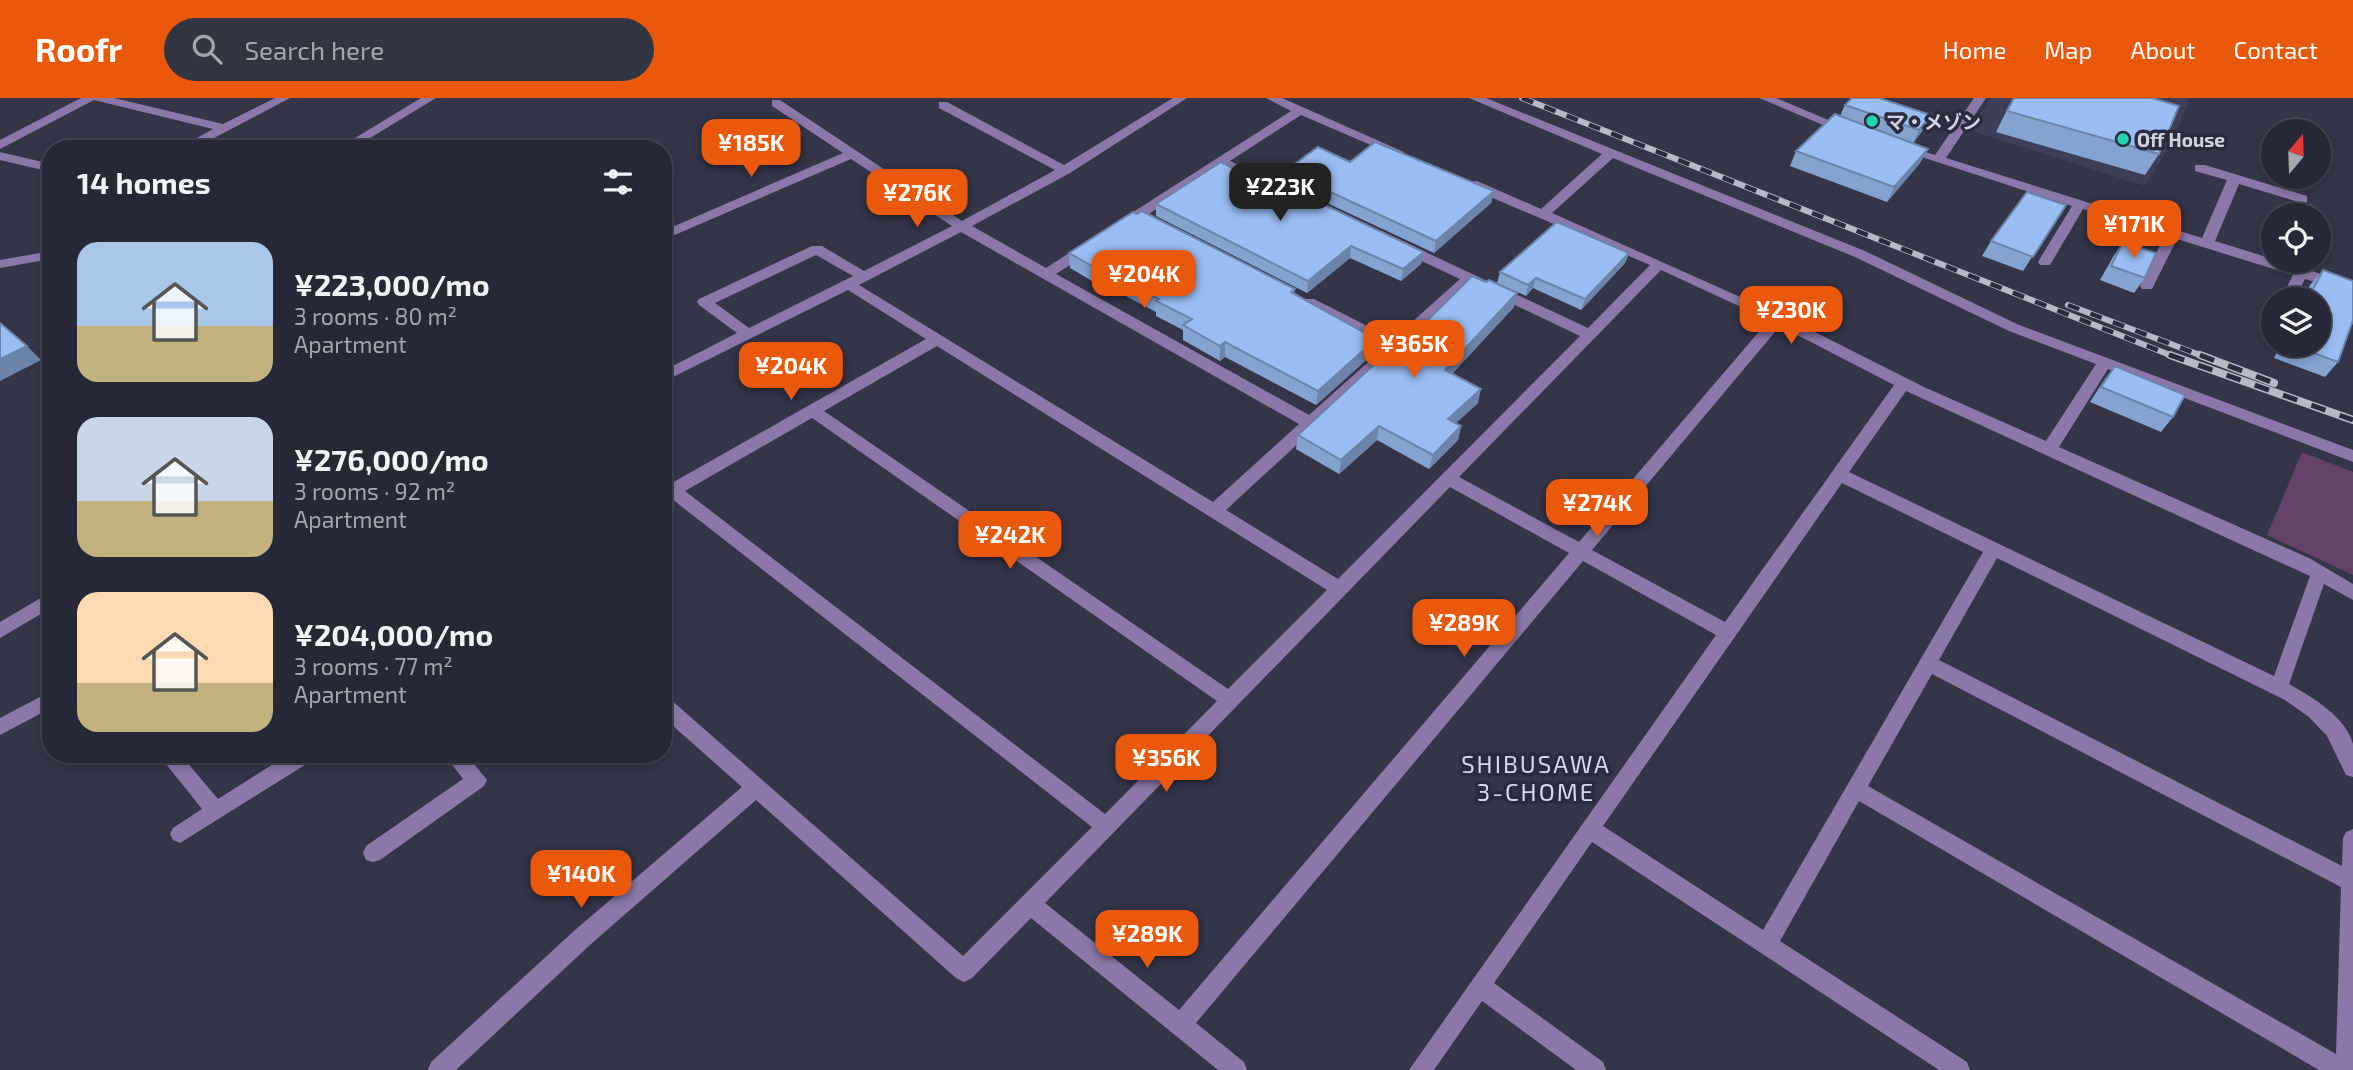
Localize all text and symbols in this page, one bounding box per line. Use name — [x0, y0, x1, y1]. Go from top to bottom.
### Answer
search box — [164, 18, 654, 81]
text: Roofr — [35, 29, 122, 69]
icon: search — [188, 30, 226, 68]
text: Search here — [244, 34, 384, 65]
text: Home — [1943, 35, 2006, 64]
text: Map — [2044, 35, 2092, 64]
text: About — [2130, 35, 2196, 64]
text: Contact — [2234, 35, 2318, 64]
place label: マ・メゾン — [1886, 110, 1981, 133]
marker: マ・メゾン — [1864, 113, 1880, 129]
north arrow — [2261, 119, 2331, 189]
map controls — [2261, 119, 2331, 357]
pin: ¥185K — [702, 120, 800, 179]
text: ¥185K — [718, 128, 784, 156]
place label: Off House — [2137, 128, 2225, 151]
marker: Off House — [2115, 131, 2131, 147]
icon: filters — [599, 163, 637, 201]
text: 14 homes — [77, 164, 211, 200]
pin: ¥223K — [1231, 164, 1329, 223]
pin: ¥276K — [868, 170, 966, 229]
text: ¥223K — [1245, 172, 1315, 200]
text: ¥276K — [883, 178, 951, 206]
pin: ¥171K — [2085, 200, 2183, 260]
button: locate — [2261, 203, 2331, 273]
text: ¥171K — [2103, 209, 2165, 237]
pin: ¥204K — [1095, 250, 1193, 310]
text: ¥204K — [1108, 259, 1180, 287]
text: ¥223,000/mo — [294, 266, 490, 302]
icon: home — [133, 270, 217, 354]
pin: ¥230K — [1742, 286, 1840, 346]
button: layers — [2261, 287, 2331, 357]
text: ¥230K — [1756, 295, 1826, 323]
text: 3 rooms · 80 m² — [294, 302, 457, 330]
pin: ¥365K — [1365, 320, 1463, 380]
text: ¥365K — [1379, 329, 1449, 357]
text: Apartment — [294, 330, 407, 358]
pin: ¥204K — [742, 342, 840, 402]
text: ¥204K — [755, 351, 827, 379]
text: ¥276,000/mo — [294, 441, 489, 477]
icon: home — [133, 445, 217, 529]
text: 3 rooms · 92 m² — [294, 477, 455, 505]
pin: ¥274K — [1548, 480, 1646, 539]
text: ¥274K — [1562, 488, 1632, 516]
text: Apartment — [294, 505, 407, 533]
pin: ¥242K — [961, 512, 1059, 571]
text: ¥242K — [974, 520, 1046, 548]
pin: ¥289K — [1415, 600, 1513, 659]
text: ¥289K — [1428, 608, 1500, 636]
text: ¥204,000/mo — [294, 616, 493, 652]
icon: home — [133, 620, 217, 704]
text: 3 rooms · 77 m² — [294, 652, 453, 680]
text: Apartment — [294, 680, 407, 708]
pin: ¥356K — [1117, 734, 1215, 794]
text: ¥356K — [1131, 743, 1201, 771]
district label: SHIBUSAWA 3-CHOME — [1461, 749, 1611, 806]
pin: ¥140K — [532, 850, 630, 910]
text: ¥140K — [547, 859, 615, 887]
pin: ¥289K — [1098, 910, 1196, 970]
text: ¥289K — [1111, 919, 1183, 947]

